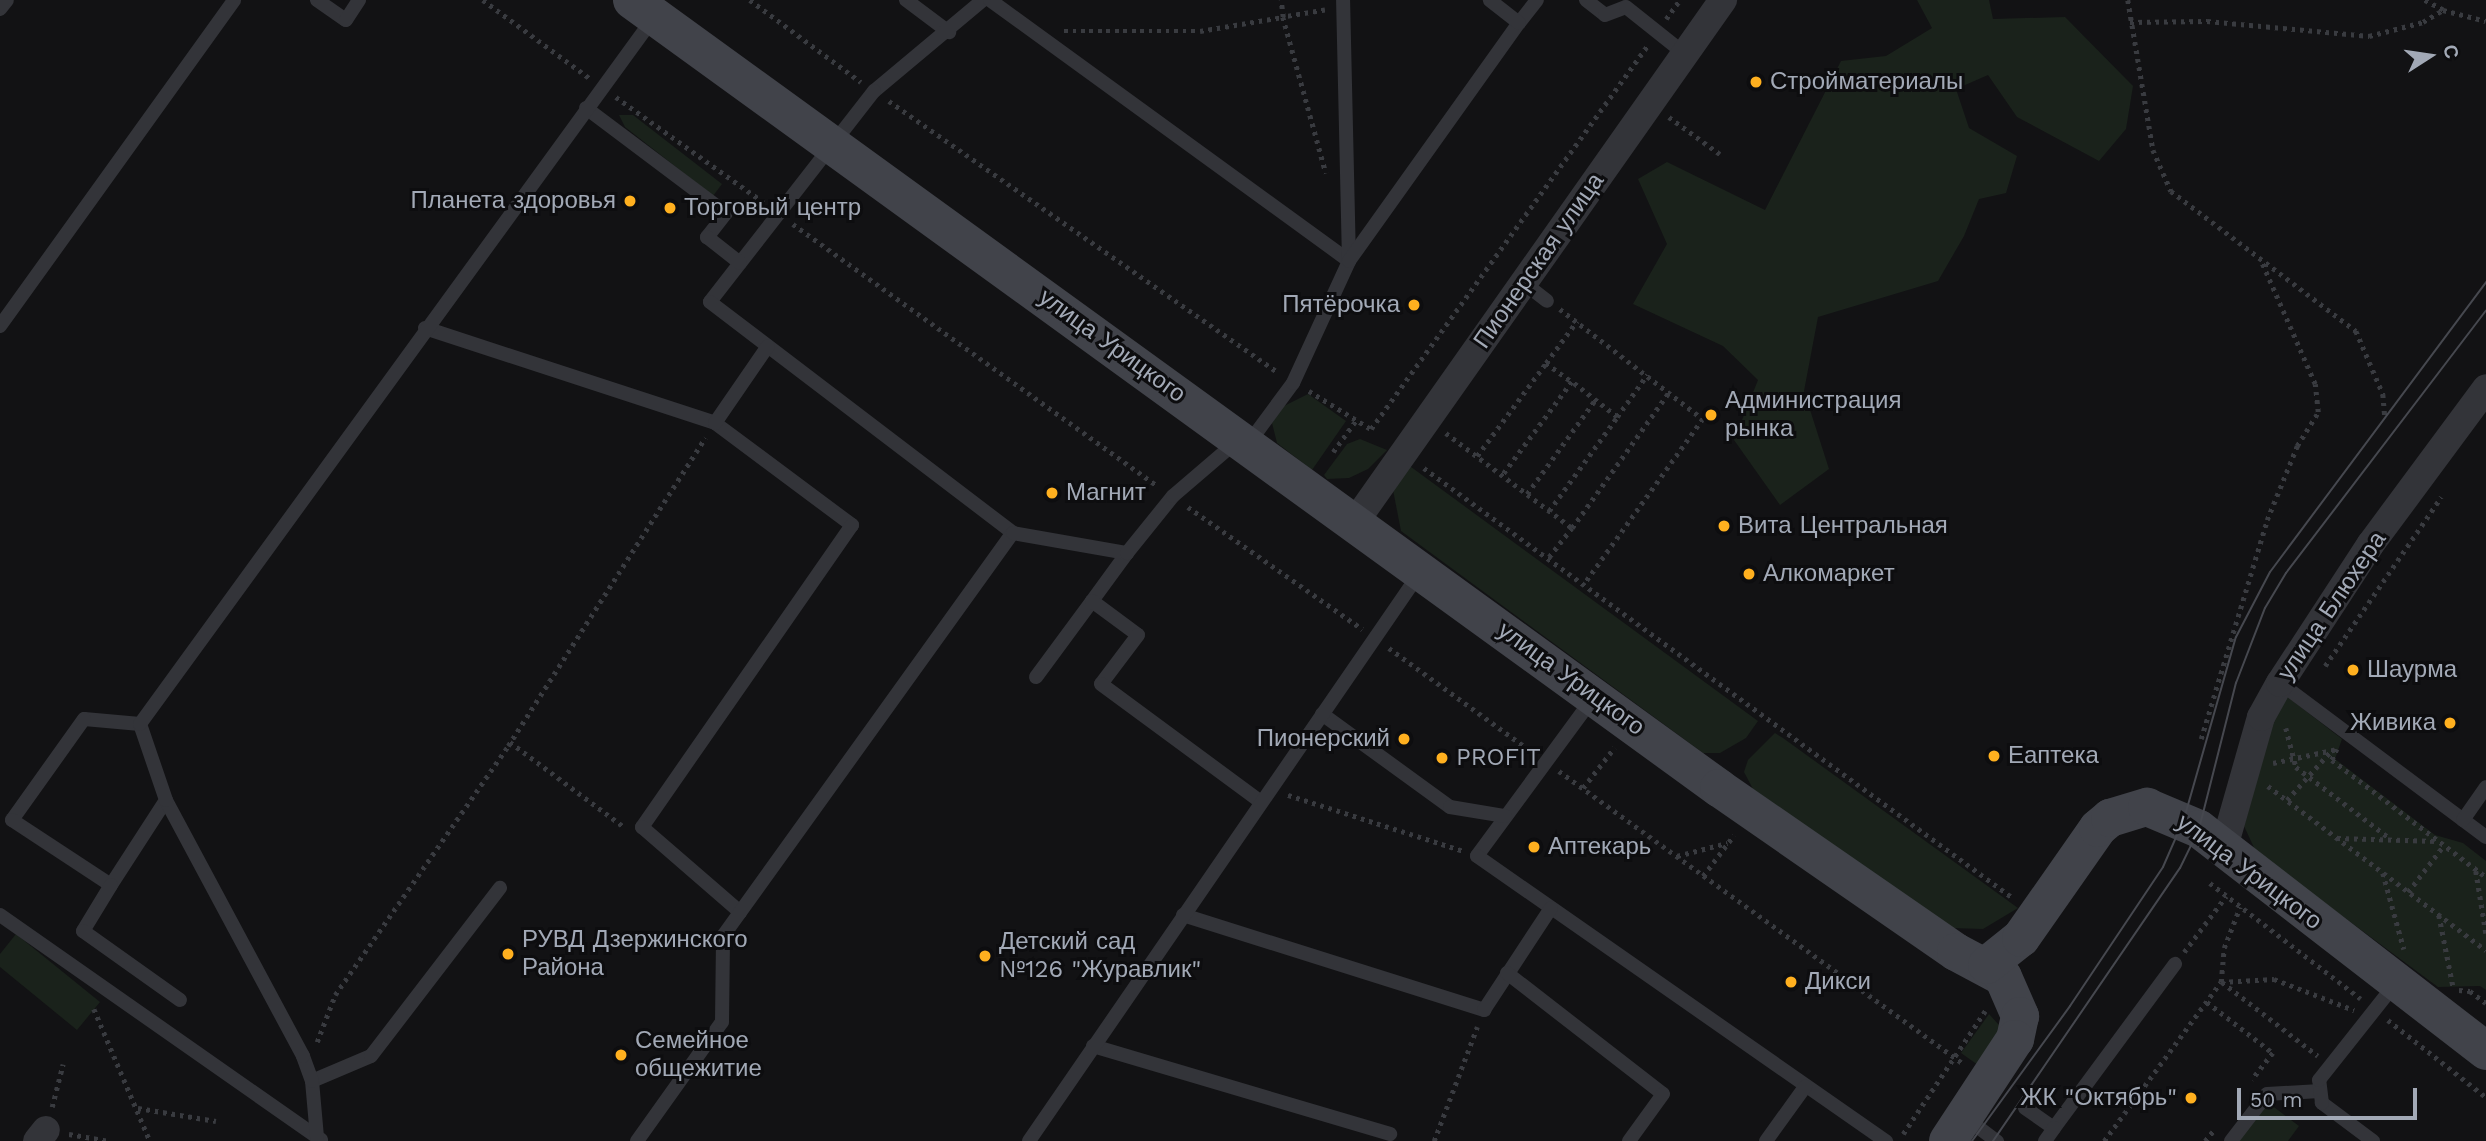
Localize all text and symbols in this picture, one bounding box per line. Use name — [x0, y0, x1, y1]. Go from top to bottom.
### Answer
north arrow — [2395, 21, 2465, 91]
text: С — [2438, 42, 2464, 61]
place label: Стройматериалы — [1770, 68, 1963, 96]
marker: Стройматериалы — [1748, 74, 1764, 90]
street label: Пионерская улица — [1468, 168, 1610, 354]
place label: Планета здоровья — [411, 187, 616, 215]
marker: Планета здоровья — [622, 193, 638, 209]
place label: Торговый центр — [684, 194, 861, 222]
marker: Торговый центр — [662, 200, 678, 216]
street label: улица Урицкого — [1033, 283, 1191, 409]
place label: Пятёрочка — [1282, 291, 1400, 319]
marker: Пятёрочка — [1406, 297, 1422, 313]
place label: Администрация рынка — [1725, 387, 1901, 443]
marker: Администрация рынка — [1703, 407, 1719, 423]
place label: Магнит — [1066, 479, 1146, 507]
marker: Магнит — [1044, 485, 1060, 501]
place label: Вита Центральная — [1738, 512, 1948, 540]
marker: Вита Центральная — [1716, 518, 1732, 534]
street label: улица Блюхера — [2272, 526, 2392, 686]
place label: Алкомаркет — [1763, 560, 1895, 588]
marker: Алкомаркет — [1741, 566, 1757, 582]
street label: улица Урицкого — [1492, 616, 1650, 742]
place label: Шаурма — [2367, 656, 2457, 684]
marker: Шаурма — [2345, 662, 2361, 678]
place label: Живика — [2350, 709, 2436, 737]
marker: Живика — [2442, 715, 2458, 731]
place label: Пионерский — [1257, 725, 1390, 753]
marker: Пионерский — [1396, 731, 1412, 747]
place label: Еаптека — [2008, 742, 2099, 770]
place label: PROFIT — [1456, 744, 1541, 772]
marker: Еаптека — [1986, 748, 2002, 764]
marker: PROFIT — [1434, 750, 1450, 766]
street label: улица Урицкого — [2171, 808, 2327, 936]
place label: Аптекарь — [1548, 833, 1651, 861]
marker: Аптекарь — [1526, 839, 1542, 855]
place label: РУВД Дзержинского Района — [522, 926, 748, 982]
place label: Детский сад №126 "Журавлик" — [999, 928, 1201, 984]
marker: РУВД Дзержинского Района — [500, 946, 516, 962]
marker: Детский сад №126 "Журавлик" — [977, 948, 993, 964]
place label: Дикси — [1805, 968, 1871, 996]
marker: Дикси — [1783, 974, 1799, 990]
place label: Семейное общежитие — [635, 1027, 762, 1083]
marker: Семейное общежитие — [613, 1047, 629, 1063]
scale bar — [2241, 1074, 2421, 1118]
place label: ЖК "Октябрь" — [2020, 1084, 2177, 1112]
text: 50 m — [2250, 1087, 2302, 1112]
marker: ЖК "Октябрь" — [2183, 1090, 2199, 1106]

